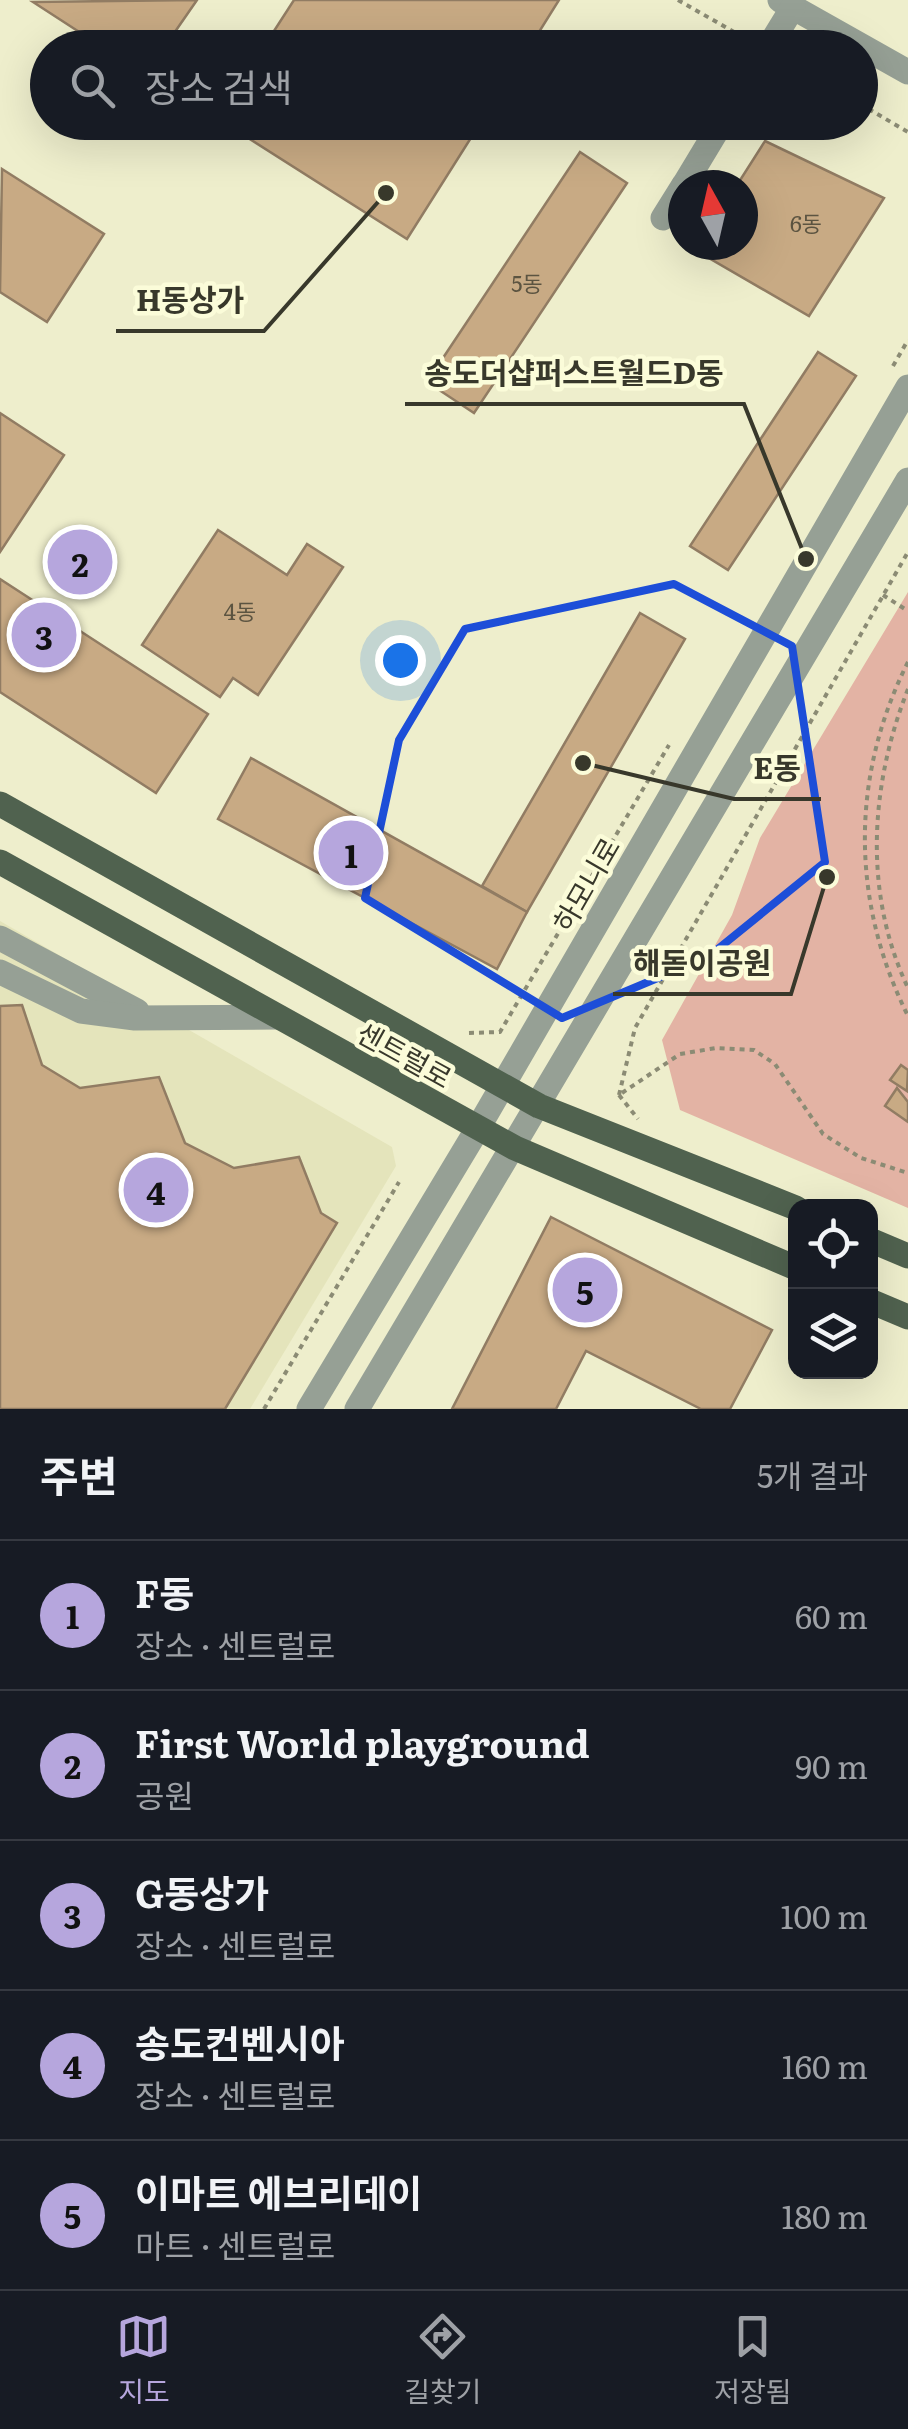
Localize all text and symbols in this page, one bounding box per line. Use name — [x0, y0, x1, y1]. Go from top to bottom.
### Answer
search box — [30, 30, 878, 140]
text: 장소 검색 — [145, 57, 292, 114]
icon: search — [65, 58, 120, 113]
north arrow — [668, 170, 758, 260]
house number: 6동 — [790, 206, 822, 239]
house number: 5동 — [511, 266, 543, 299]
callout: H동상가 — [116, 271, 264, 331]
text: H동상가 — [136, 276, 244, 320]
callout: 송도더샵퍼스트월드D동 — [405, 344, 744, 404]
text: 송도더샵퍼스트월드D동 — [424, 349, 724, 393]
pin: 2 — [48, 524, 112, 600]
house number: 4동 — [224, 594, 256, 627]
pin: 3 — [12, 598, 76, 672]
your location — [375, 635, 426, 686]
callout: E동 — [734, 739, 821, 799]
text: E동 — [753, 744, 801, 788]
pin: 1 — [318, 816, 384, 890]
street label: 하모니로 — [541, 829, 629, 939]
callout: 해돋이공원 — [613, 934, 791, 994]
text: 해돋이공원 — [633, 939, 771, 983]
street label: 센트럴로 — [350, 1011, 460, 1097]
pin: 4 — [124, 1152, 188, 1228]
map controls — [788, 1199, 878, 1379]
button: locate — [788, 1199, 878, 1289]
pin: 5 — [552, 1252, 618, 1328]
button: layers — [788, 1289, 878, 1379]
text: 주변 — [40, 1443, 117, 1505]
text: 5개 결과 — [757, 1450, 868, 1498]
text: F동 — [135, 1563, 194, 1620]
text: 1 — [66, 1591, 79, 1639]
text: 60 m — [795, 1591, 868, 1639]
text: 장소 · 센트럴로 — [135, 1620, 335, 1668]
text: First World playground — [135, 1713, 590, 1770]
text: 2 — [64, 1741, 81, 1789]
text: 90 m — [795, 1741, 868, 1789]
text: 공원 — [135, 1770, 194, 1818]
text: G동상가 — [135, 1863, 269, 1920]
text: 3 — [64, 1891, 81, 1939]
text: 100 m — [781, 1891, 868, 1939]
text: 장소 · 센트럴로 — [135, 1920, 335, 1968]
text: 송도컨벤시아 — [135, 2013, 345, 2070]
text: 4 — [63, 2041, 82, 2089]
text: 160 m — [782, 2041, 868, 2089]
text: 장소 · 센트럴로 — [135, 2070, 335, 2118]
text: 이마트 에브리데이 — [135, 2163, 422, 2220]
text: 5 — [64, 2191, 81, 2239]
text: 180 m — [781, 2191, 868, 2239]
text: 마트 · 센트럴로 — [135, 2220, 335, 2268]
tab: 지도 — [116, 2309, 171, 2411]
tab: 길찾기 — [404, 2309, 482, 2411]
tab: 저장됨 — [714, 2309, 792, 2411]

